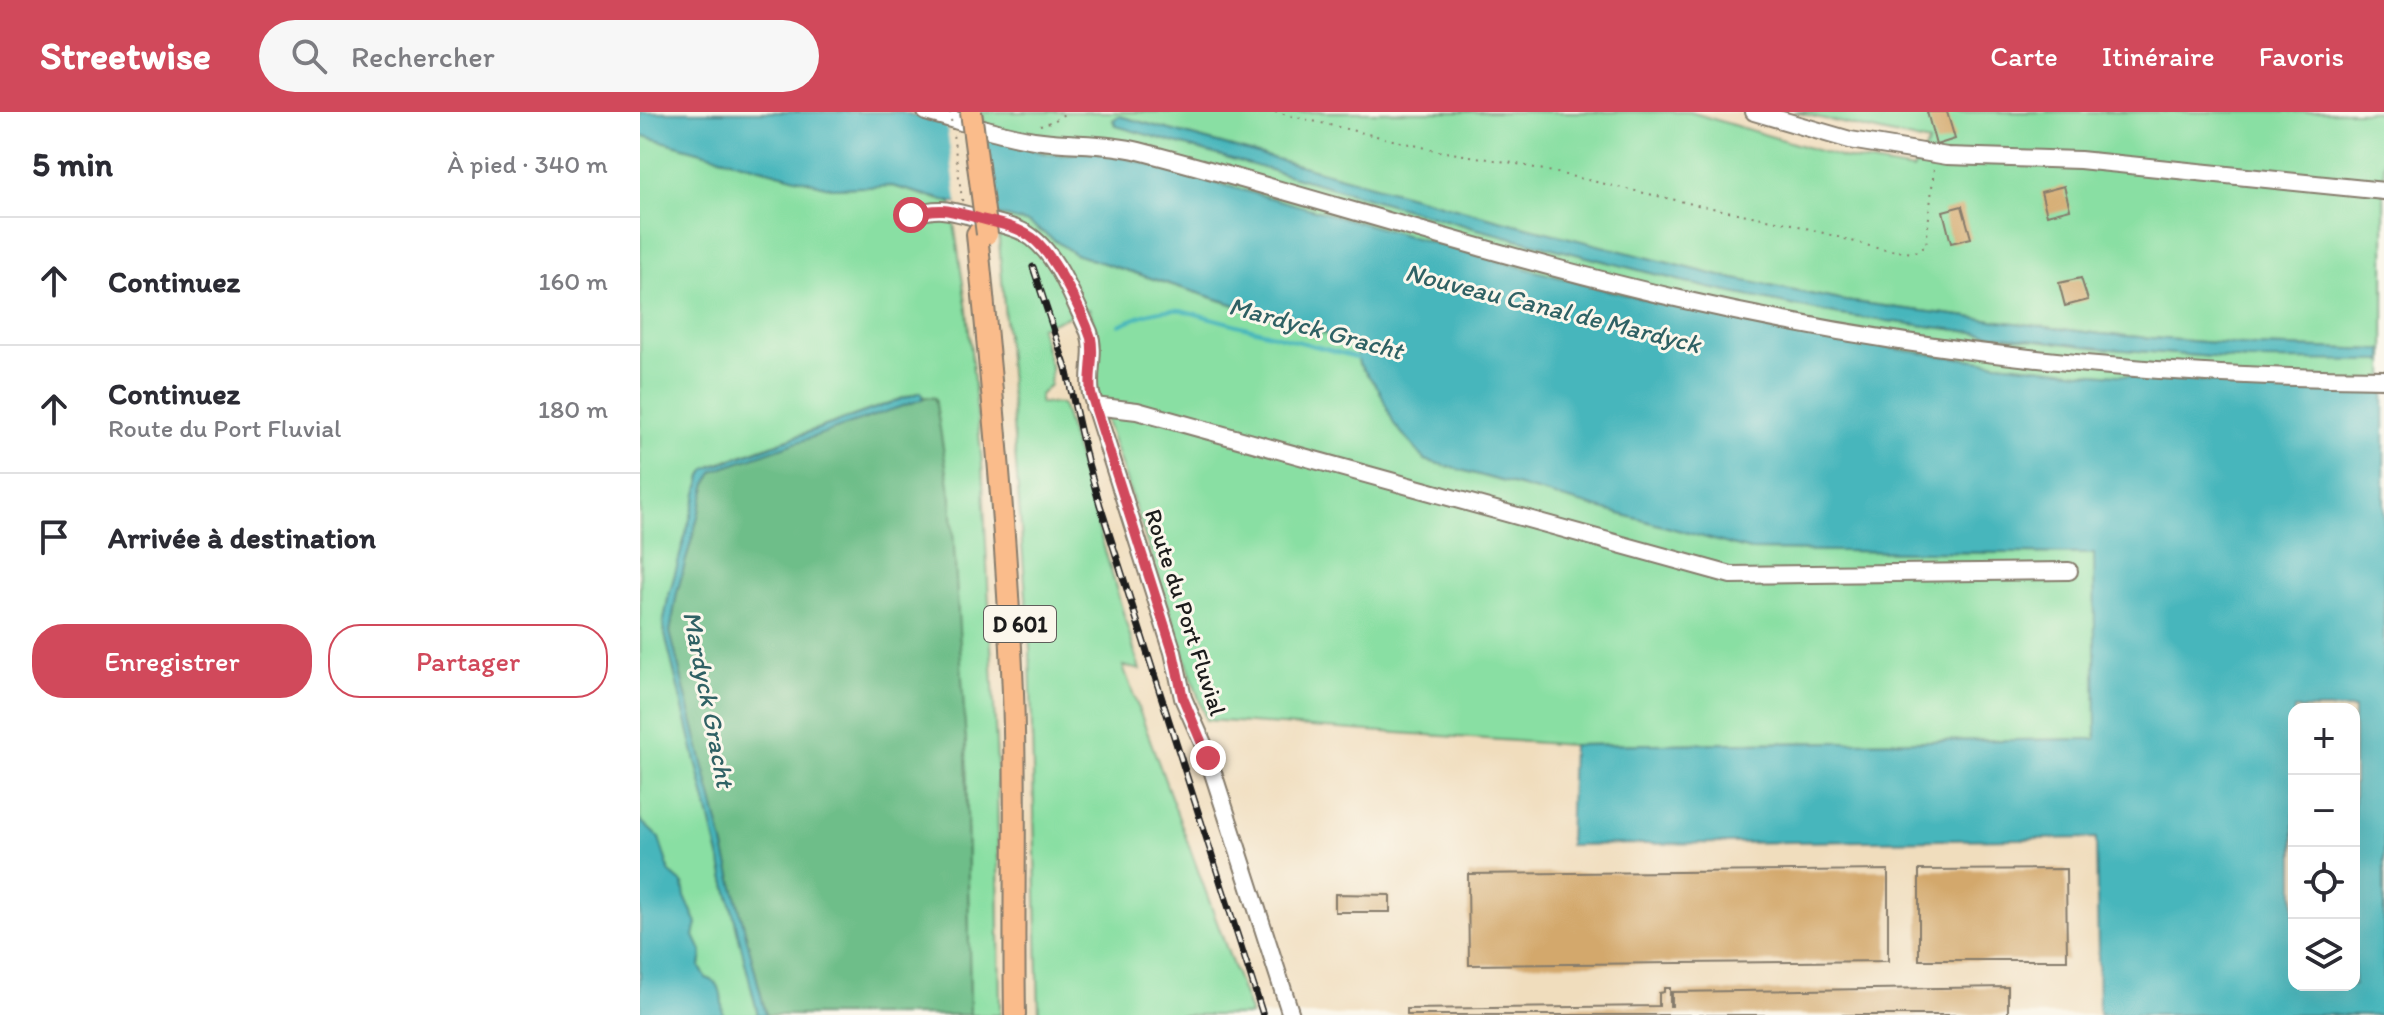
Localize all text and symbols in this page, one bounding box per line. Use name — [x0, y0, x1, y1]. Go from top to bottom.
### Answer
search box — [259, 20, 819, 92]
text: Streetwise — [40, 33, 211, 79]
icon: search — [287, 34, 331, 78]
text: Rechercher — [351, 38, 495, 75]
text: Carte — [1990, 39, 2058, 73]
text: Itinéraire — [2102, 39, 2215, 73]
text: Favoris — [2259, 39, 2344, 73]
text: 5 min — [32, 144, 113, 185]
text: À pied · 340 m — [447, 148, 608, 180]
route start — [893, 197, 929, 233]
water label: Nouveau Canal de Mardyck — [1402, 256, 1706, 361]
icon: ahead — [32, 259, 76, 303]
text: Continuez — [108, 263, 240, 300]
text: 160 m — [538, 265, 608, 297]
water label: Mardyck Gracht — [1225, 289, 1409, 367]
text: Continuez — [108, 375, 240, 412]
icon: ahead — [32, 387, 76, 431]
text: 180 m — [538, 393, 608, 425]
text: Route du Port Fluvial — [108, 412, 341, 444]
street label: Route du Port Fluvial — [1139, 505, 1233, 719]
icon: arrive — [32, 515, 76, 559]
text: Arrivée à destination — [108, 519, 376, 556]
road number: D 601 — [984, 606, 1056, 642]
water label: Mardyck Gracht — [676, 608, 742, 792]
button: Enregistrer — [32, 624, 312, 698]
button: Partager — [328, 624, 608, 698]
map controls — [2288, 703, 2360, 991]
button: + — [2288, 703, 2360, 775]
route end — [1190, 740, 1226, 776]
button: − — [2288, 775, 2360, 847]
button: locate — [2288, 847, 2360, 919]
button: layers — [2288, 919, 2360, 991]

